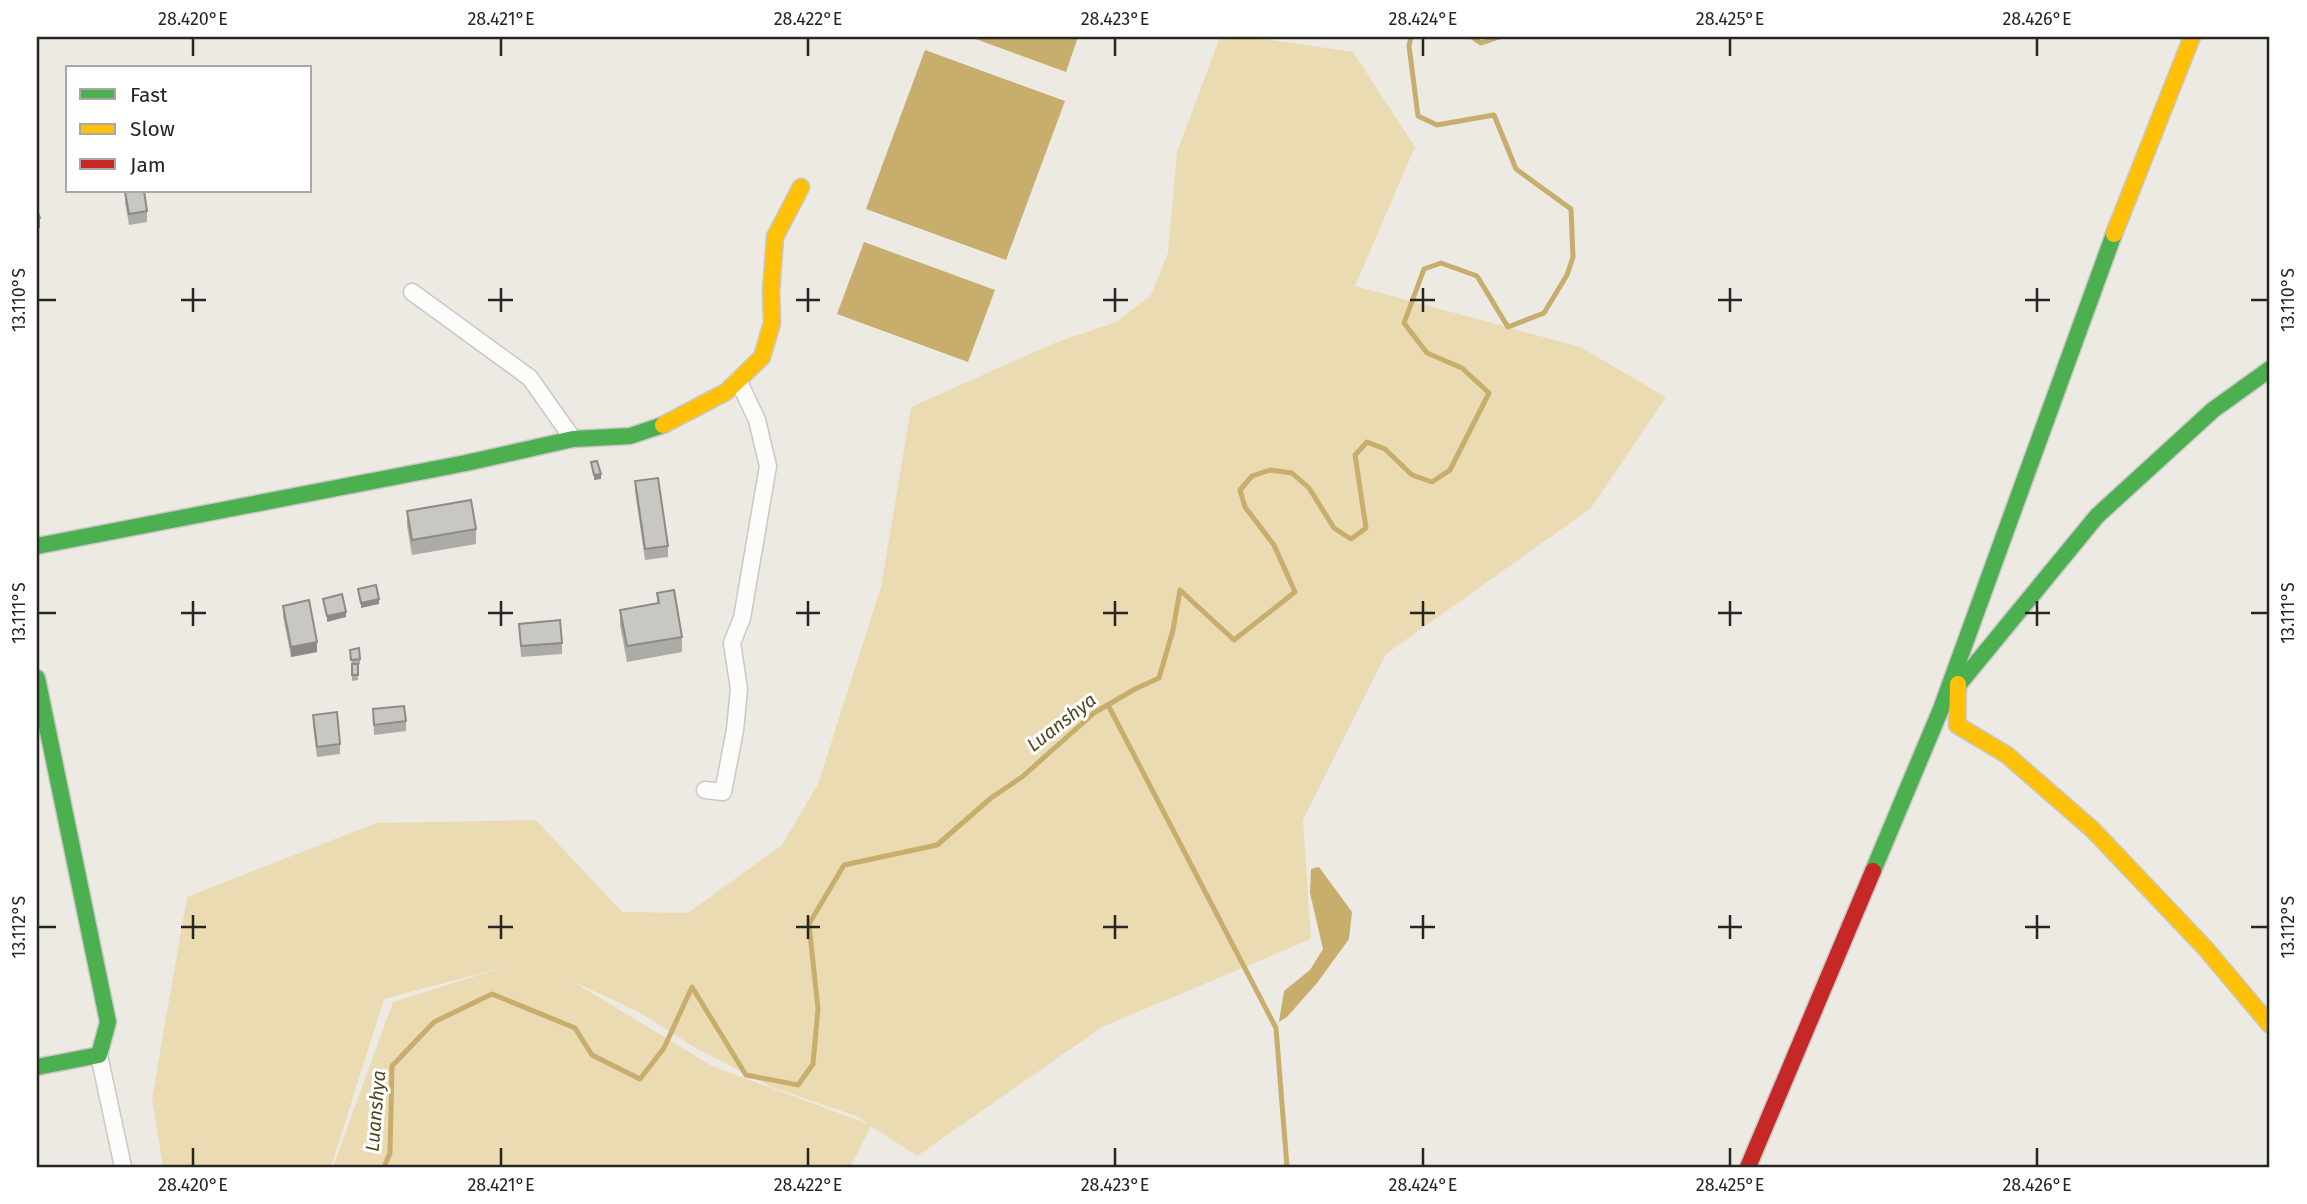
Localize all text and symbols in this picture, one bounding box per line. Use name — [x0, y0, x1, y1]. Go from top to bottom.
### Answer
text: 28.420°E — [158, 8, 228, 30]
text: 28.421°E — [467, 8, 535, 30]
text: 28.422°E — [774, 8, 842, 30]
text: 28.423°E — [1081, 8, 1149, 30]
text: 28.424°E — [1389, 8, 1457, 30]
text: 28.425°E — [1696, 8, 1764, 30]
text: 28.426°E — [2002, 8, 2072, 30]
legend — [66, 66, 312, 192]
text: Fast — [130, 82, 168, 108]
text: Slow — [130, 116, 175, 142]
text: Jam — [130, 152, 166, 178]
text: 13.110°S — [8, 268, 30, 332]
text: 13.110°S — [2277, 268, 2299, 332]
text: 13.111°S — [8, 582, 30, 644]
text: 13.111°S — [2277, 582, 2299, 644]
water label: Luanshya — [1022, 688, 1100, 757]
text: 13.112°S — [8, 895, 30, 958]
text: 13.112°S — [2277, 895, 2299, 958]
water label: Luanshya — [360, 1069, 391, 1153]
text: 28.420°E — [158, 1174, 228, 1196]
text: 28.421°E — [467, 1174, 535, 1196]
text: 28.422°E — [774, 1174, 842, 1196]
text: 28.423°E — [1081, 1174, 1149, 1196]
text: 28.424°E — [1389, 1174, 1457, 1196]
text: 28.425°E — [1696, 1174, 1764, 1196]
text: 28.426°E — [2002, 1174, 2072, 1196]

